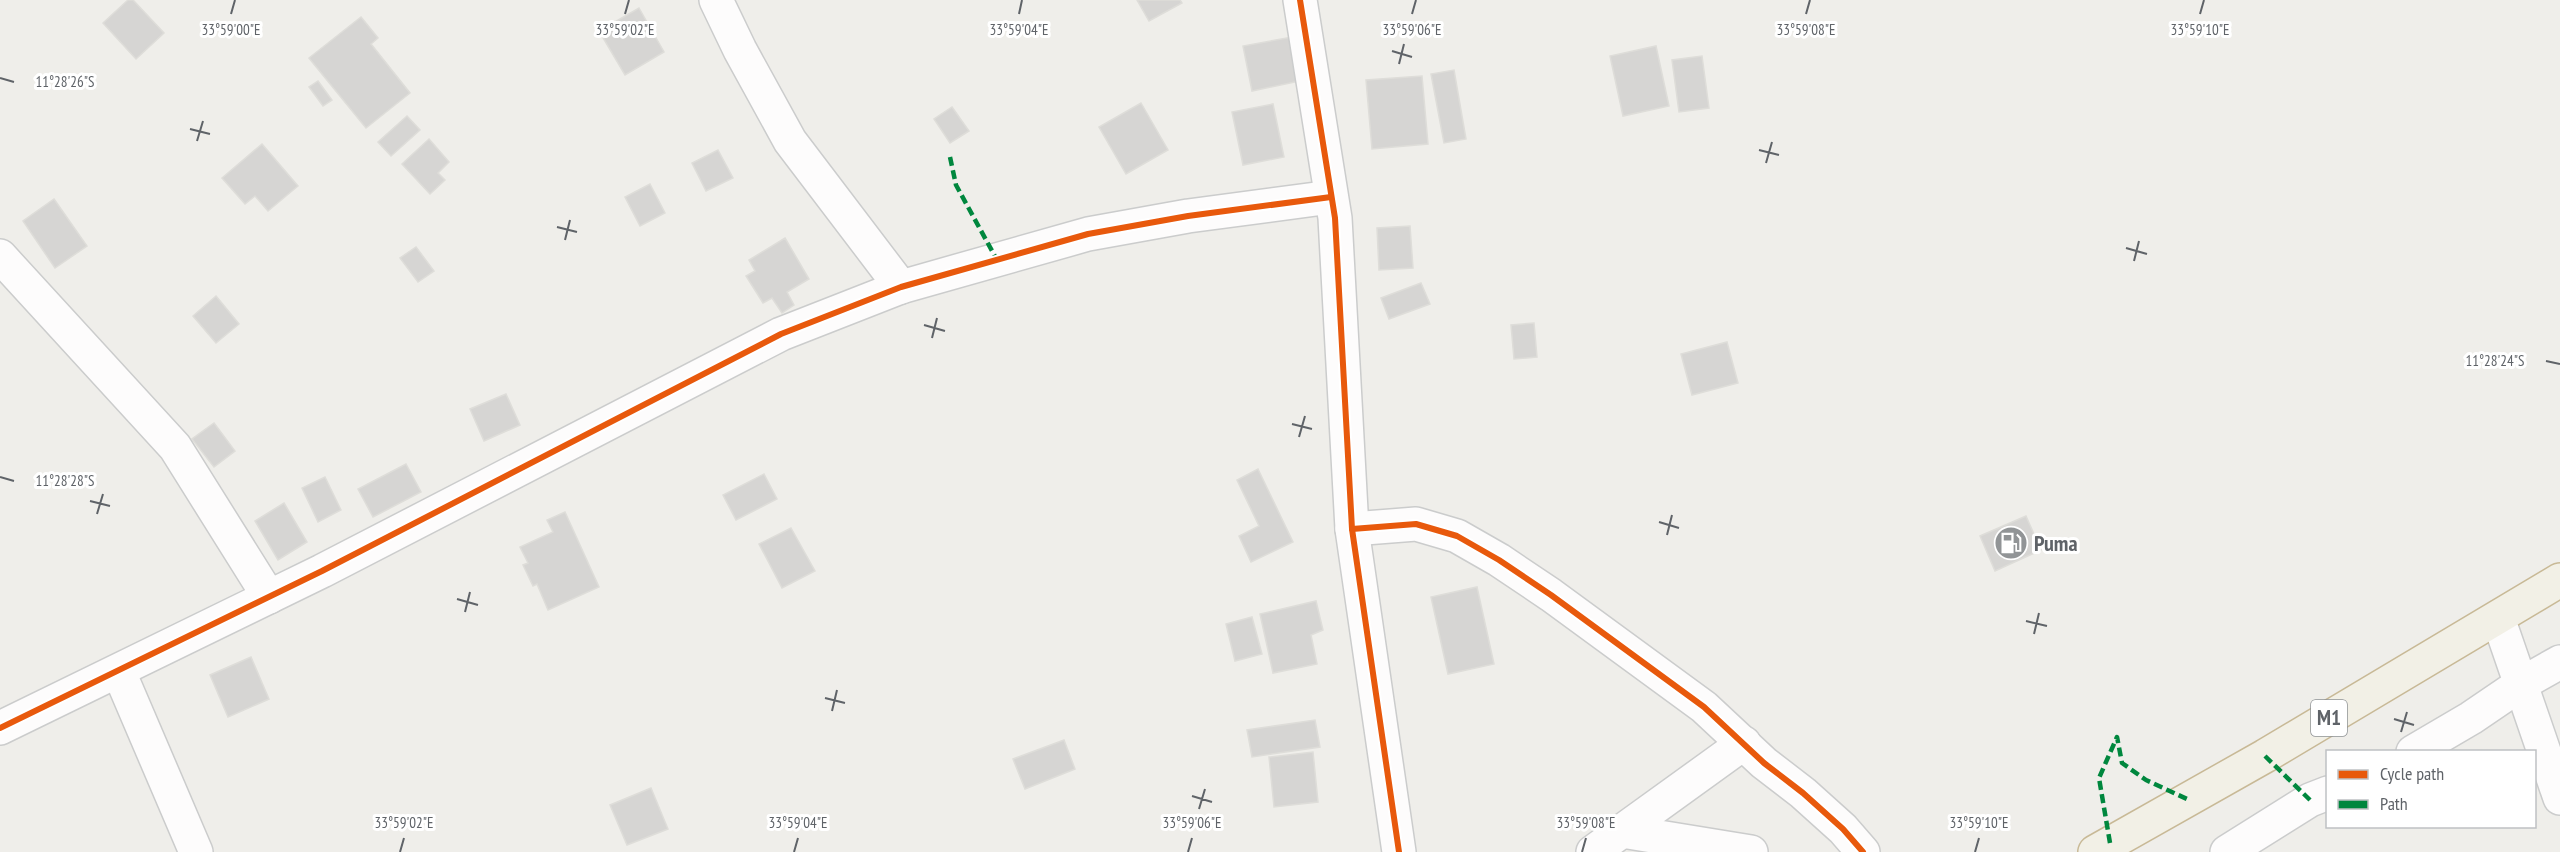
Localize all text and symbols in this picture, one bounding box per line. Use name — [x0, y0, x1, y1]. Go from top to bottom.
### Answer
text: 33°59'00"E — [201, 20, 261, 39]
text: 33°59'02"E — [595, 20, 655, 39]
text: 33°59'04"E — [989, 20, 1049, 39]
text: 33°59'06"E — [1382, 20, 1442, 39]
text: 33°59'08"E — [1776, 20, 1836, 39]
text: 33°59'10"E — [2170, 20, 2230, 39]
text: 11°28'26"S — [35, 72, 95, 91]
text: 11°28'24"S — [2465, 351, 2525, 370]
text: 11°28'28"S — [35, 471, 95, 490]
fuel station icon: Puma — [1993, 525, 2029, 561]
place label: Puma — [2034, 529, 2077, 557]
road number: M1 — [2311, 700, 2347, 736]
legend — [2326, 750, 2536, 828]
text: Cycle path — [2380, 762, 2444, 785]
text: Path — [2380, 792, 2408, 815]
text: 33°59'02"E — [374, 813, 434, 832]
text: 33°59'04"E — [768, 813, 828, 832]
text: 33°59'06"E — [1162, 813, 1222, 832]
text: 33°59'08"E — [1556, 813, 1616, 832]
text: 33°59'10"E — [1949, 813, 2009, 832]

